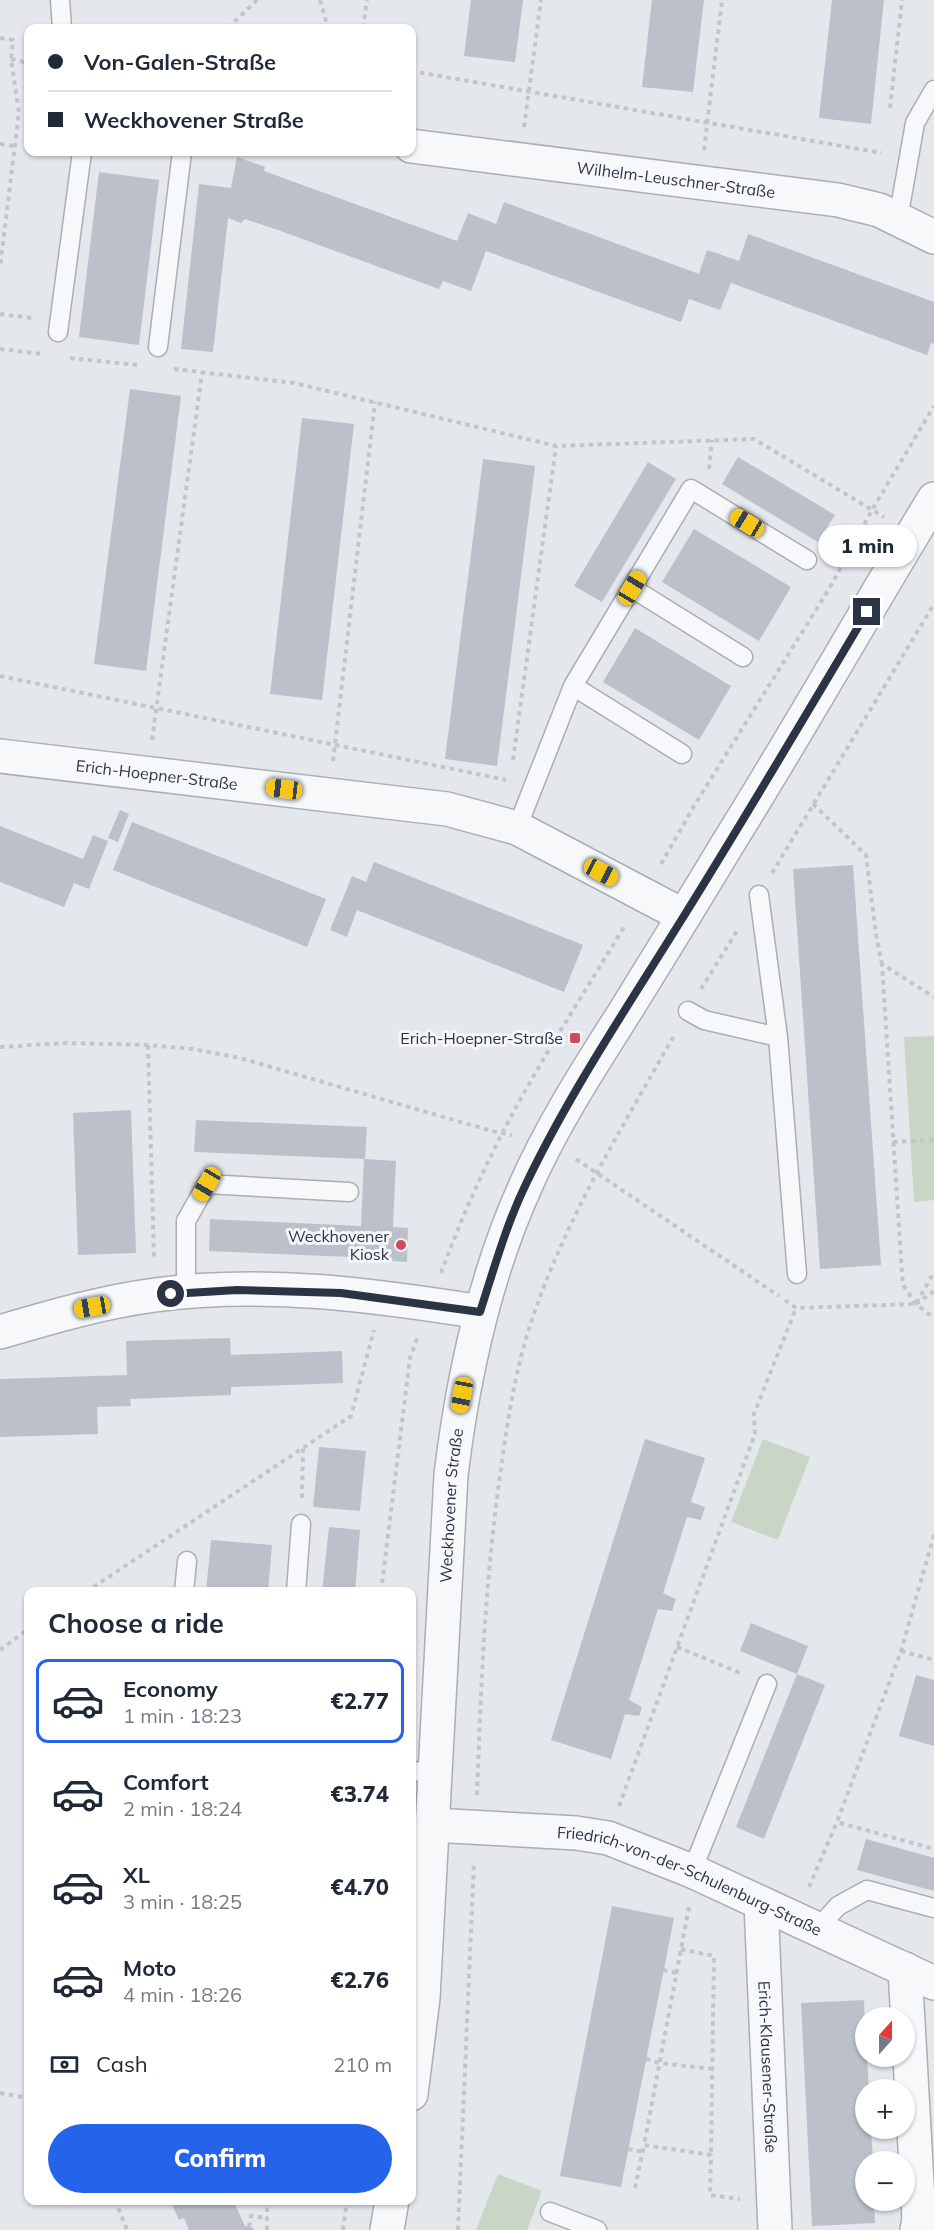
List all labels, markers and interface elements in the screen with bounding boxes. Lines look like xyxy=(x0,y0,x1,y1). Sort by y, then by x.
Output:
text: Von-Galen-Straße xyxy=(84,48,276,76)
text: Weckhovener Straße xyxy=(84,106,304,134)
street label: Wilhelm-Leuschner-Straße xyxy=(575,157,776,202)
car xyxy=(727,506,767,540)
callout: 1 min xyxy=(818,525,916,567)
text: 1 min xyxy=(841,533,894,558)
car xyxy=(615,568,649,608)
route end xyxy=(853,598,880,625)
street label: Erich-Hoepner-Straße xyxy=(75,755,239,794)
car xyxy=(265,778,303,800)
car xyxy=(581,856,621,888)
place label: Erich-Hoepner-Straße xyxy=(400,1028,563,1048)
marker: Erich-Hoepner-Straße xyxy=(568,1031,582,1045)
car xyxy=(190,1164,224,1204)
place label: Weckhovener Kiosk xyxy=(288,1226,390,1264)
marker: Weckhovener Kiosk xyxy=(394,1238,408,1252)
route start xyxy=(157,1280,184,1307)
car xyxy=(73,1295,111,1319)
car xyxy=(450,1376,474,1414)
street label: Weckhovener Straße xyxy=(435,1427,467,1583)
text: Choose a ride xyxy=(48,1606,224,1640)
icon: car xyxy=(51,1674,105,1728)
text: Economy xyxy=(123,1675,218,1703)
text: €2.77 xyxy=(330,1687,389,1715)
text: 1 min · 18:23 xyxy=(123,1703,242,1728)
icon: car xyxy=(51,1767,105,1821)
text: Comfort xyxy=(123,1768,209,1796)
text: €3.74 xyxy=(330,1780,389,1808)
text: 2 min · 18:24 xyxy=(123,1796,242,1821)
street label: Friedrich-von-der-Schulenburg-Straße xyxy=(556,1822,825,1940)
icon: car xyxy=(51,1860,105,1914)
text: XL xyxy=(123,1861,150,1889)
text: €4.70 xyxy=(330,1873,389,1901)
text: 3 min · 18:25 xyxy=(123,1889,242,1914)
icon: car xyxy=(51,1953,105,2007)
text: Moto xyxy=(123,1954,176,1982)
text: €2.76 xyxy=(330,1966,389,1994)
street label: Erich-Klausener-Straße xyxy=(754,1980,782,2153)
text: 4 min · 18:26 xyxy=(123,1982,242,2007)
north arrow xyxy=(855,2007,915,2067)
map controls xyxy=(855,2007,915,2211)
icon: cash xyxy=(48,2048,81,2081)
text: Cash xyxy=(96,2050,148,2078)
text: 210 m xyxy=(333,2052,392,2077)
button: + xyxy=(855,2079,915,2139)
button: Confirm xyxy=(48,2124,392,2193)
button: − xyxy=(855,2151,915,2211)

